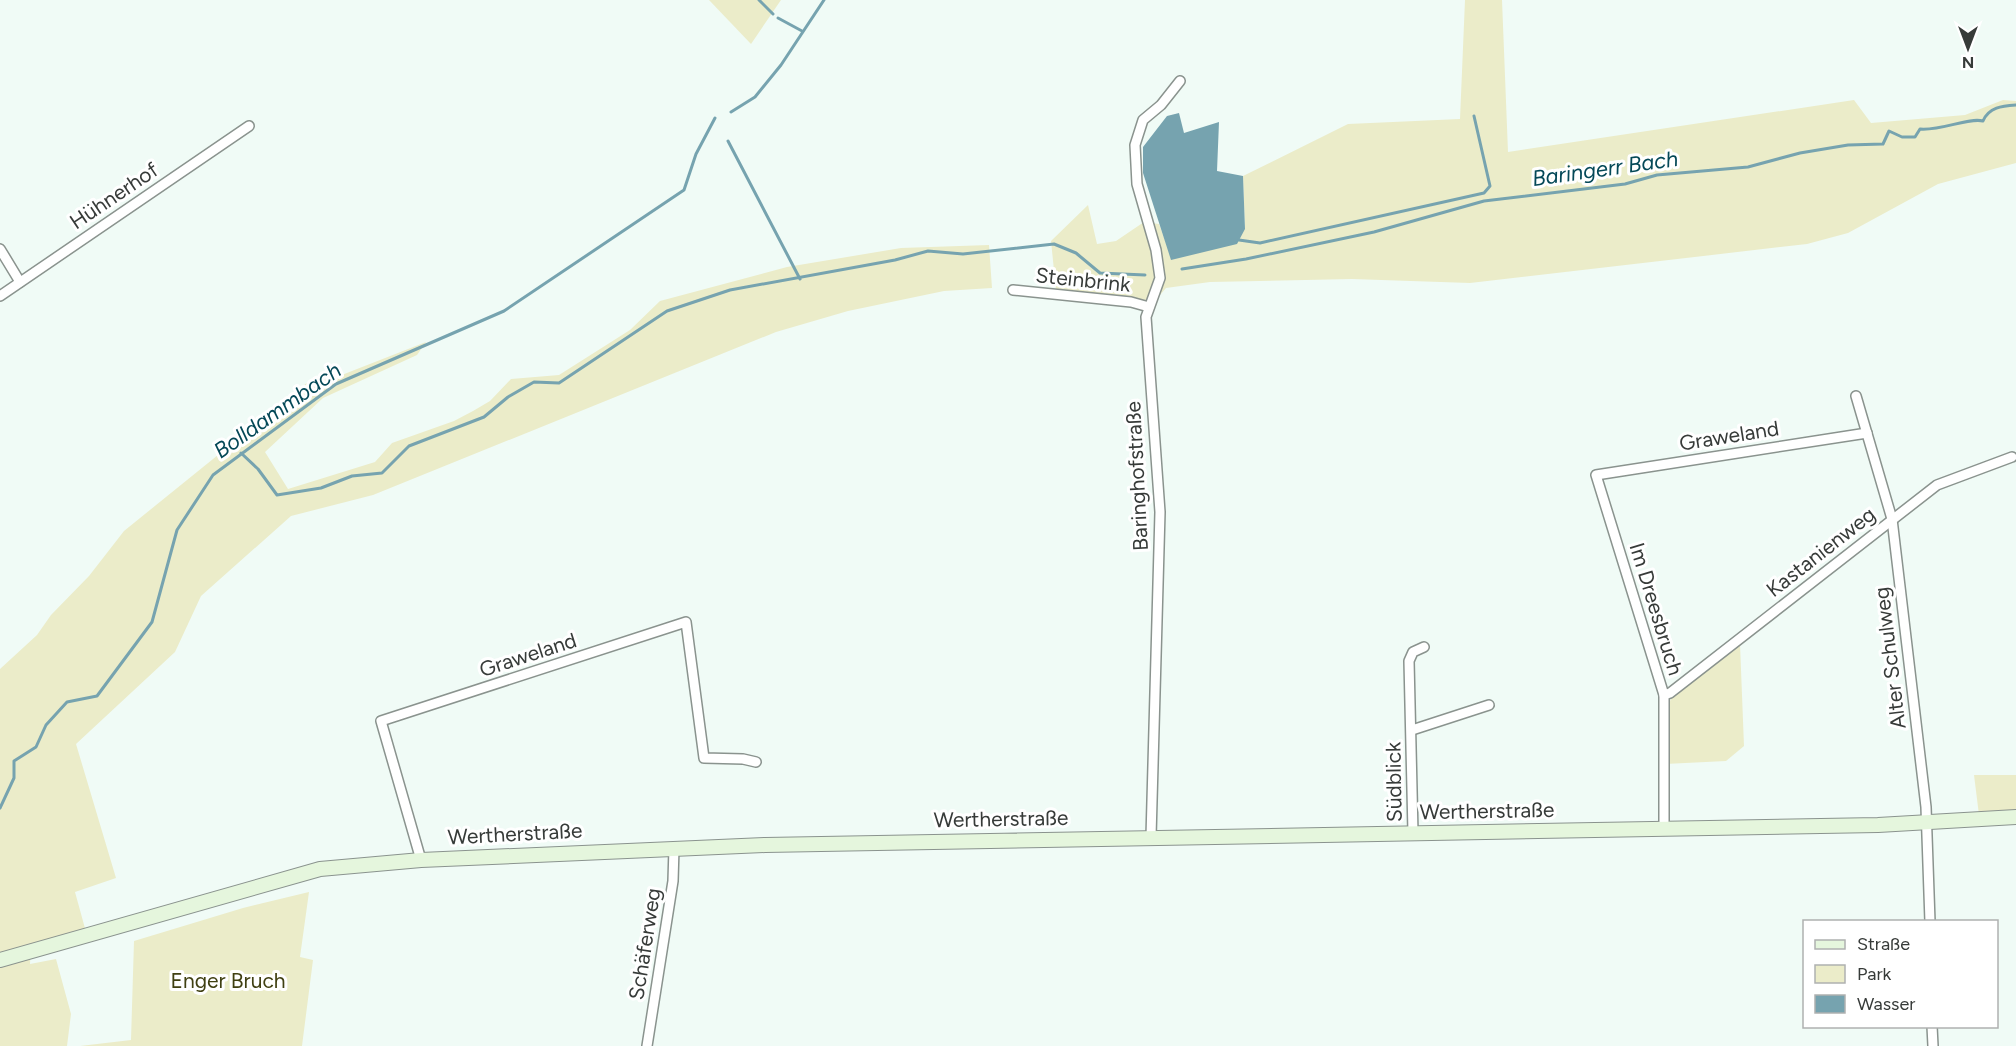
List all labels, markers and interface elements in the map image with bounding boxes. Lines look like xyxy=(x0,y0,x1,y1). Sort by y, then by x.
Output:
north arrow xyxy=(1938,18,1998,78)
text: N xyxy=(1962,53,1974,72)
water label: Baringerr Bach xyxy=(1530,145,1680,192)
street label: Hühnerhof xyxy=(65,157,163,234)
street label: Steinbrink xyxy=(1034,262,1132,297)
water label: Bolldammbach xyxy=(208,357,346,464)
street label: Baringhofstraße xyxy=(1120,400,1153,552)
street label: Graweland xyxy=(1677,415,1781,456)
street label: Kastanienweg xyxy=(1761,501,1880,602)
street label: Im Dreesbruch xyxy=(1624,540,1688,678)
street label: Alter Schulweg xyxy=(1868,586,1911,730)
street label: Graweland xyxy=(476,627,580,682)
street label: Südblick xyxy=(1380,741,1407,822)
street label: Wertherstraße xyxy=(1419,797,1555,824)
street label: Wertherstraße xyxy=(933,805,1069,832)
street label: Wertherstraße xyxy=(447,817,583,850)
street label: Schäferweg xyxy=(623,886,666,1002)
legend xyxy=(1803,920,1998,1028)
text: Straße xyxy=(1857,933,1910,955)
text: Park xyxy=(1857,963,1892,985)
park label: Enger Bruch xyxy=(171,968,285,993)
text: Wasser xyxy=(1857,993,1915,1015)

